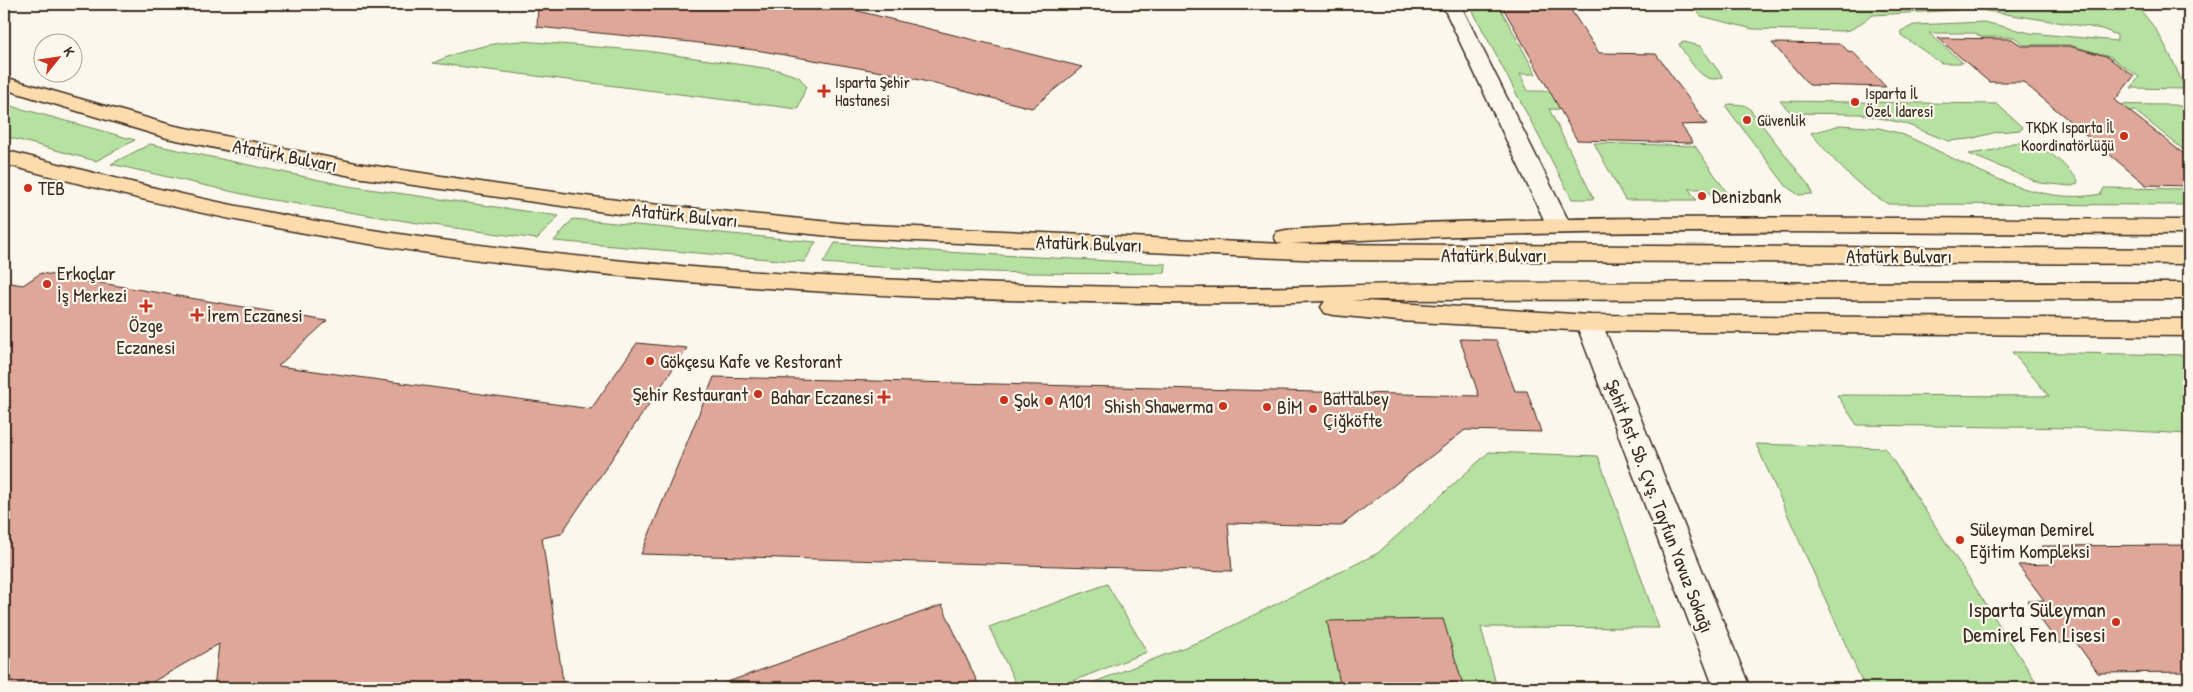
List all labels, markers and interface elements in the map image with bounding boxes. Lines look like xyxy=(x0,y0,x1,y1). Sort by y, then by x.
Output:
north arrow xyxy=(32,32,82,82)
text: K xyxy=(60,43,80,60)
place label: Isparta Şehir Hastanesi xyxy=(835,71,910,111)
place label: Isparta İl Özel İdaresi xyxy=(1865,82,1934,122)
marker: Isparta Şehir Hastanesi xyxy=(817,84,831,98)
marker: Isparta İl Özel İdaresi xyxy=(1849,96,1861,108)
place label: Güvenlik xyxy=(1757,109,1806,131)
marker: Güvenlik xyxy=(1741,114,1753,126)
place label: TKDK Isparta İl Koordinatörlüğü xyxy=(2021,116,2115,156)
marker: TKDK Isparta İl Koordinatörlüğü xyxy=(2118,130,2130,142)
street label: Atatürk Bulvarı xyxy=(231,132,339,178)
place label: TEB xyxy=(38,175,65,201)
marker: TEB xyxy=(22,182,34,194)
place label: Denizbank xyxy=(1712,183,1781,209)
marker: Denizbank xyxy=(1696,190,1708,202)
street label: Atatürk Bulvarı xyxy=(631,197,739,233)
street label: Atatürk Bulvarı xyxy=(1036,228,1142,258)
street label: Atatürk Bulvarı xyxy=(1441,242,1547,268)
street label: Atatürk Bulvarı xyxy=(1846,243,1952,269)
place label: Erkoçlar İş Merkezi xyxy=(57,260,127,308)
marker: Erkoçlar İş Merkezi xyxy=(41,278,53,290)
marker: Özge Eczanesi xyxy=(140,300,152,312)
place label: İrem Eczanesi xyxy=(207,302,303,328)
marker: İrem Eczanesi xyxy=(191,309,203,321)
place label: Özge Eczanesi xyxy=(116,312,176,360)
place label: Gökçesu Kafe ve Restorant xyxy=(660,348,843,374)
marker: Gökçesu Kafe ve Restorant xyxy=(644,355,656,367)
street label: Şehit Ast. Sb. Çvş. Tayfun Yavuz Sokağı xyxy=(1600,376,1720,636)
place label: Şehir Restaurant xyxy=(633,381,748,407)
place label: Bahar Eczanesi xyxy=(771,384,874,410)
place label: Battalbey Çiğköfte xyxy=(1323,385,1389,433)
place label: Şok xyxy=(1014,387,1038,413)
marker: Şehir Restaurant xyxy=(752,388,764,400)
place label: A101 xyxy=(1059,388,1091,414)
marker: Bahar Eczanesi xyxy=(878,391,890,403)
place label: Shish Shawerma xyxy=(1104,393,1214,419)
marker: Şok xyxy=(998,394,1010,406)
place label: BİM xyxy=(1277,394,1302,420)
marker: A101 xyxy=(1043,395,1055,407)
marker: Shish Shawerma xyxy=(1217,400,1229,412)
marker: BİM xyxy=(1261,401,1273,413)
marker: Battalbey Çiğköfte xyxy=(1307,403,1319,415)
place label: Süleyman Demirel Eğitim Kompleksi xyxy=(1970,516,2095,564)
marker: Süleyman Demirel Eğitim Kompleksi xyxy=(1954,534,1966,546)
place label: Isparta Süleyman Demirel Fen Lisesi xyxy=(1963,594,2106,649)
marker: Isparta Süleyman Demirel Fen Lisesi xyxy=(2110,616,2122,628)

